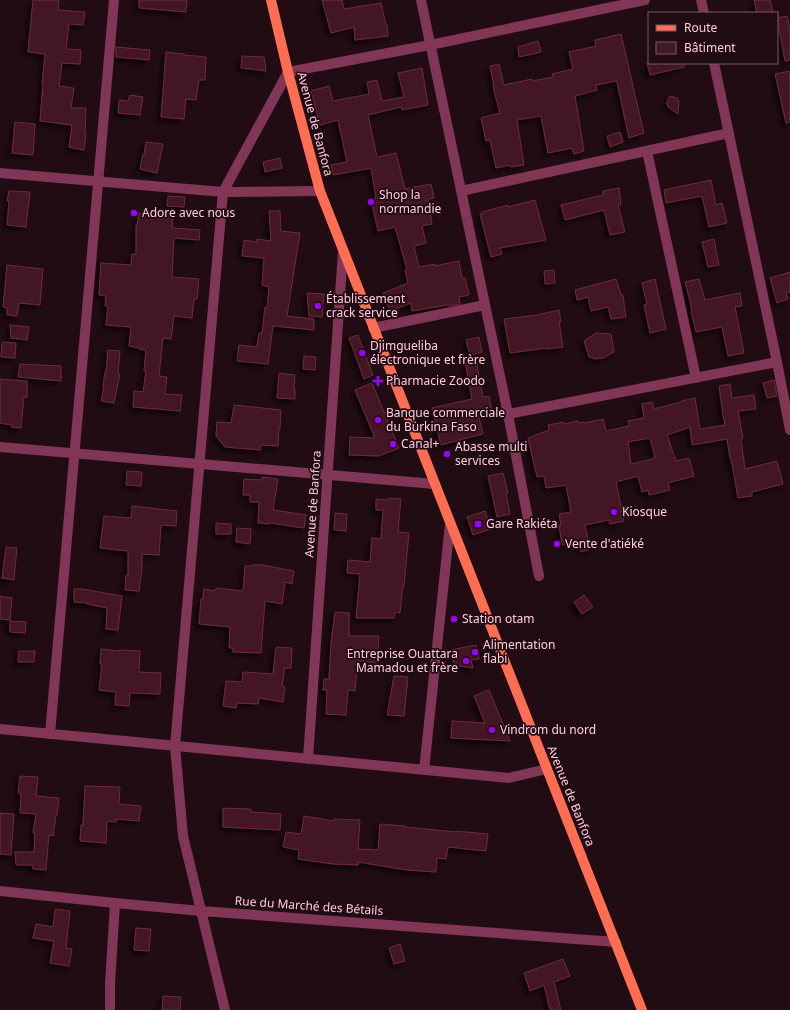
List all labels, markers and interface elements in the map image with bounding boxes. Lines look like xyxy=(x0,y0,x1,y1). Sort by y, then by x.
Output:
legend xyxy=(648,12,778,64)
text: Route xyxy=(684,19,717,36)
text: Bâtiment xyxy=(684,39,736,56)
street label: Avenue de Banfora xyxy=(293,70,338,178)
place label: Shop la normandie xyxy=(379,186,441,217)
marker: Shop la normandie xyxy=(366,197,376,207)
place label: Adore avec nous xyxy=(142,204,235,221)
marker: Adore avec nous xyxy=(129,208,139,218)
place label: Établissement crack service xyxy=(326,290,406,321)
marker: Établissement crack service xyxy=(313,301,323,311)
place label: Djimgueliba électronique et frère xyxy=(370,337,485,368)
marker: Djimgueliba électronique et frère xyxy=(357,348,367,358)
place label: Pharmacie Zoodo xyxy=(386,372,485,389)
marker: Pharmacie Zoodo xyxy=(373,376,383,386)
place label: Banque commerciale du Burkina Faso xyxy=(386,404,505,435)
marker: Banque commerciale du Burkina Faso xyxy=(373,415,383,425)
place label: Canal+ xyxy=(401,435,440,452)
place label: Abasse multi services xyxy=(455,438,527,469)
marker: Canal+ xyxy=(388,439,398,449)
marker: Abasse multi services xyxy=(442,449,452,459)
street label: Avenue de Banfora xyxy=(300,450,325,558)
place label: Kiosque xyxy=(622,503,667,520)
marker: Kiosque xyxy=(609,507,619,517)
place label: Gare Rakiéta xyxy=(486,515,558,532)
marker: Gare Rakiéta xyxy=(473,519,483,529)
place label: Vente d'atiéké xyxy=(565,535,644,552)
marker: Vente d'atiéké xyxy=(552,539,562,549)
place label: Station otam xyxy=(462,610,534,627)
marker: Station otam xyxy=(449,614,459,624)
place label: Alimentation flabi xyxy=(483,636,555,667)
place label: Entreprise Ouattara Mamadou et frère xyxy=(347,645,458,676)
marker: Alimentation flabi xyxy=(470,647,480,657)
marker: Entreprise Ouattara Mamadou et frère xyxy=(461,656,471,666)
place label: Vindrom du nord xyxy=(500,721,596,738)
marker: Vindrom du nord xyxy=(487,725,497,735)
street label: Avenue de Banfora xyxy=(543,743,599,849)
street label: Rue du Marché des Bétails xyxy=(234,892,384,919)

